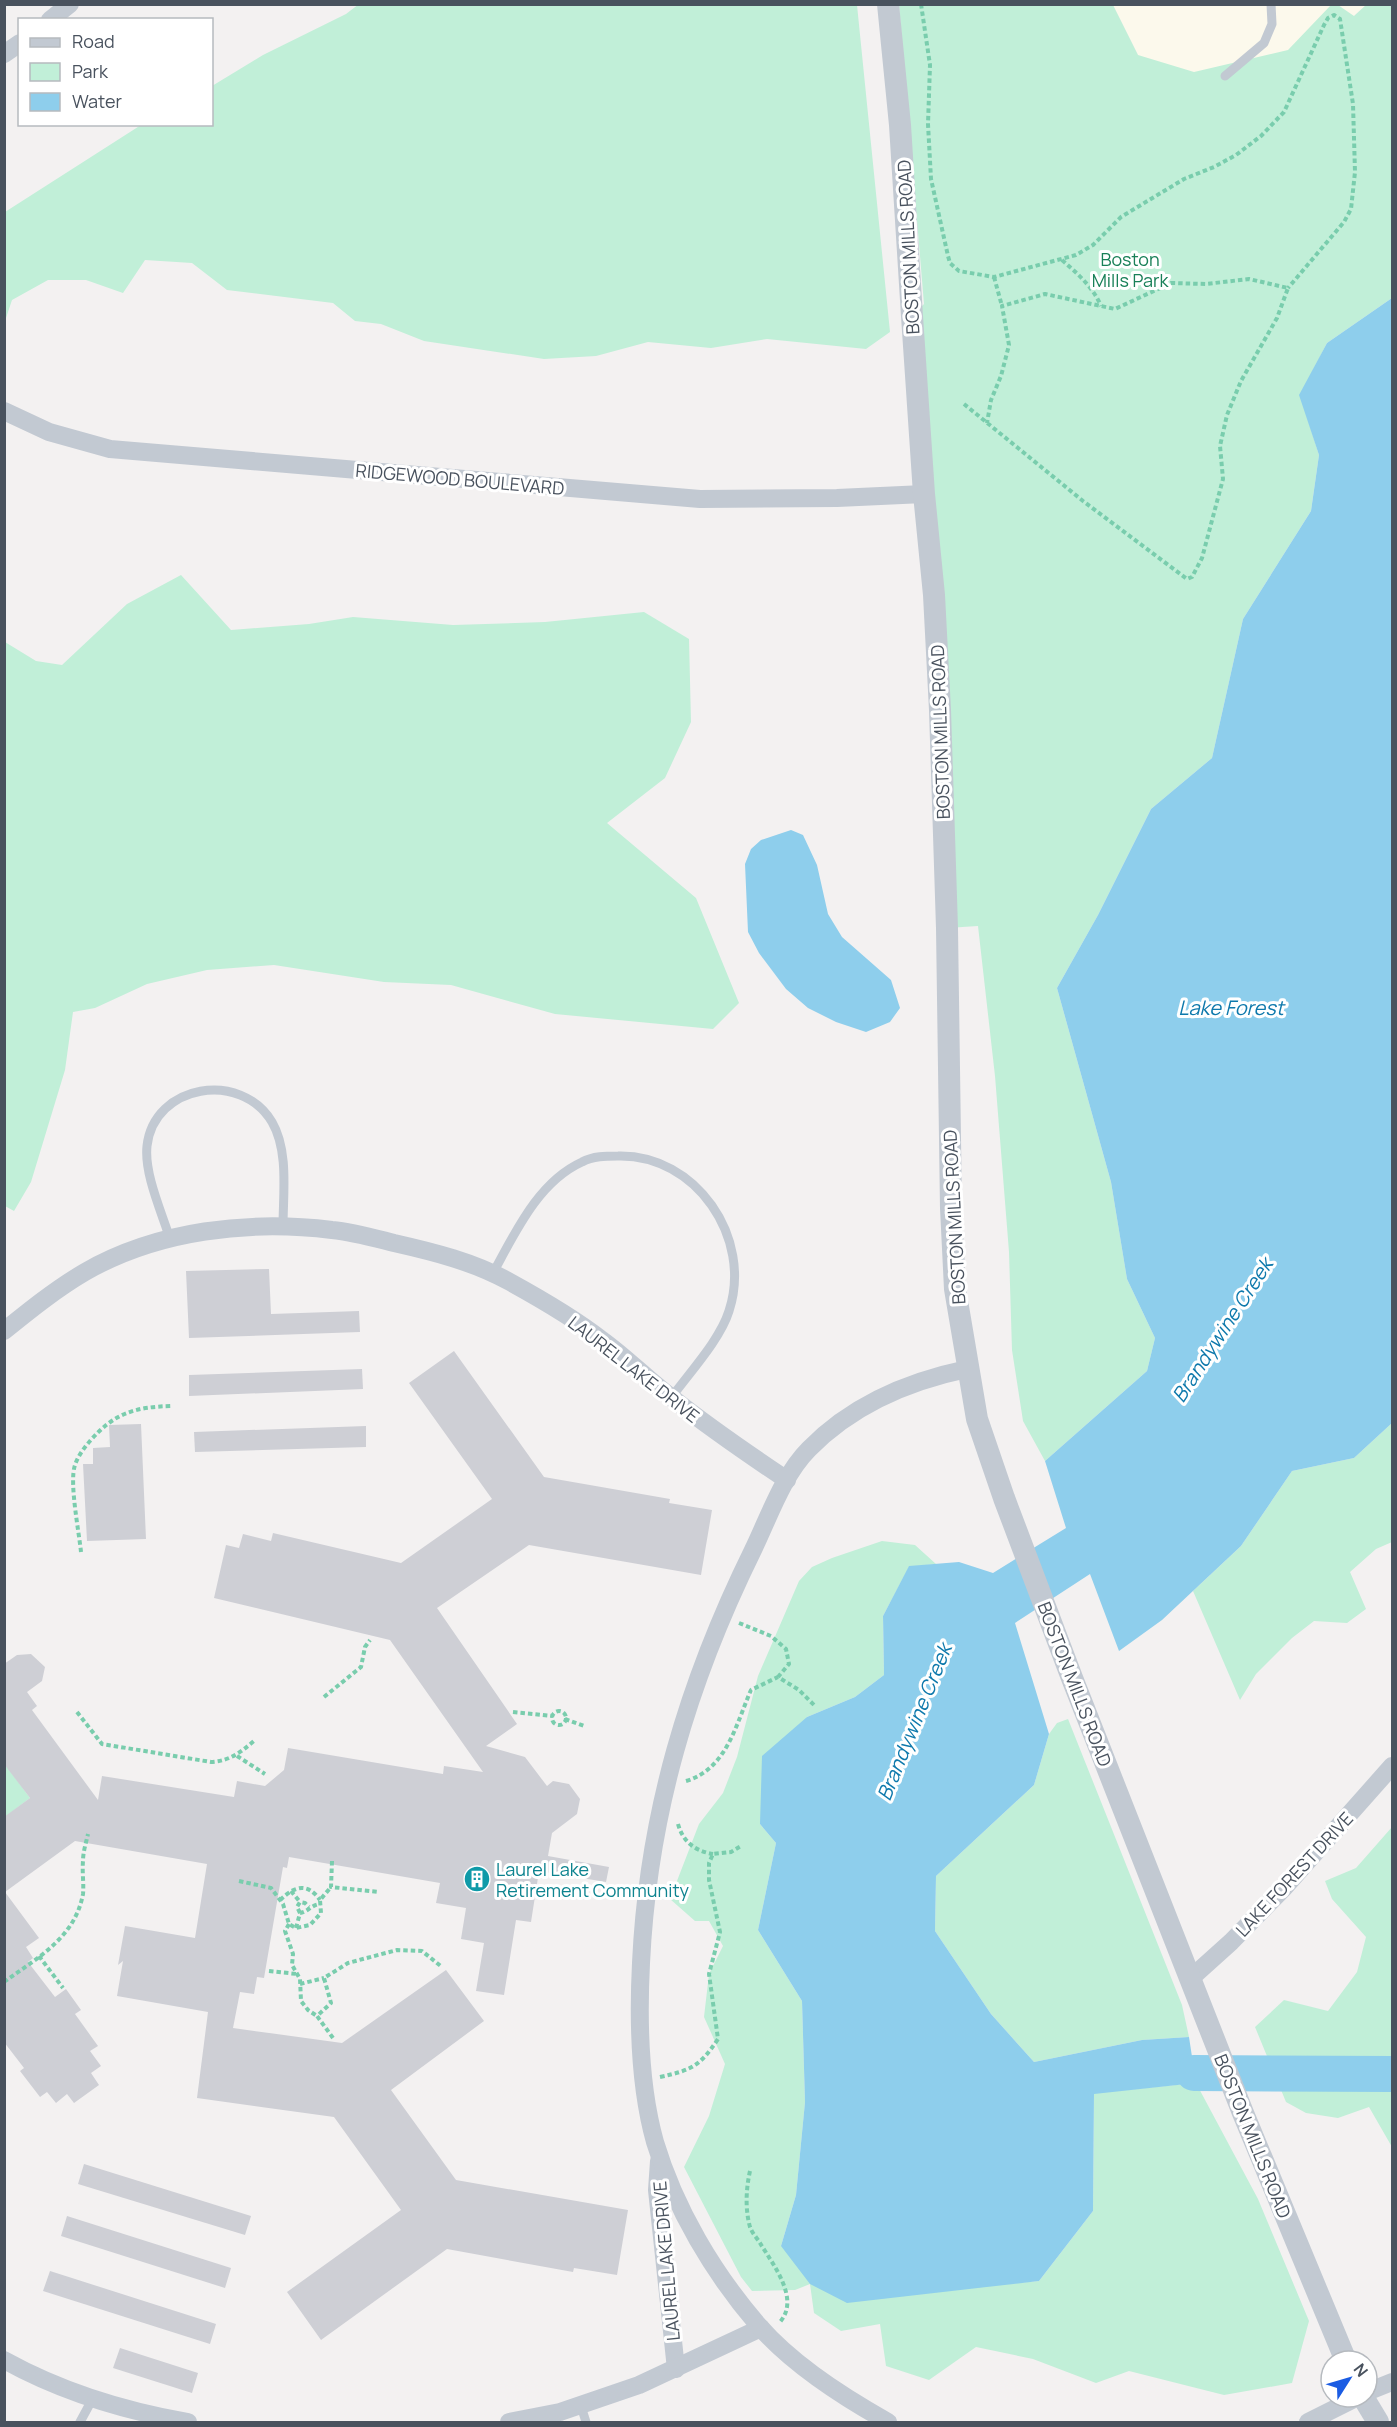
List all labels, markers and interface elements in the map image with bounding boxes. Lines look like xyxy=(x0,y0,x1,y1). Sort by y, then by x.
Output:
legend xyxy=(18,18,213,126)
text: Road xyxy=(72,29,115,53)
text: Park xyxy=(72,59,109,83)
text: Water xyxy=(72,89,122,113)
street label: BOSTON MILLS ROAD xyxy=(891,159,925,335)
park label: Boston Mills Park xyxy=(1092,247,1169,292)
street label: RIDGEWOOD BOULEVARD xyxy=(355,458,565,500)
street label: BOSTON MILLS ROAD xyxy=(925,644,955,820)
water label: Lake Forest xyxy=(1178,994,1286,1021)
street label: BOSTON MILLS ROAD xyxy=(937,1129,971,1305)
water label: Brandywine Creek xyxy=(1165,1250,1280,1407)
street label: LAUREL LAKE DRIVE xyxy=(563,1310,705,1428)
street label: BOSTON MILLS ROAD xyxy=(1032,1598,1118,1770)
water label: Brandywine Creek xyxy=(870,1637,959,1804)
street label: LAKE FOREST DRIVE xyxy=(1230,1807,1358,1941)
place label: Laurel Lake Retirement Community xyxy=(496,1857,689,1902)
building icon: Laurel Lake Retirement Community xyxy=(462,1864,492,1894)
street label: BOSTON MILLS ROAD xyxy=(1209,2050,1297,2222)
street label: LAUREL LAKE DRIVE xyxy=(647,2180,685,2342)
north arrow xyxy=(1319,2349,1379,2409)
text: N xyxy=(1349,2359,1373,2381)

